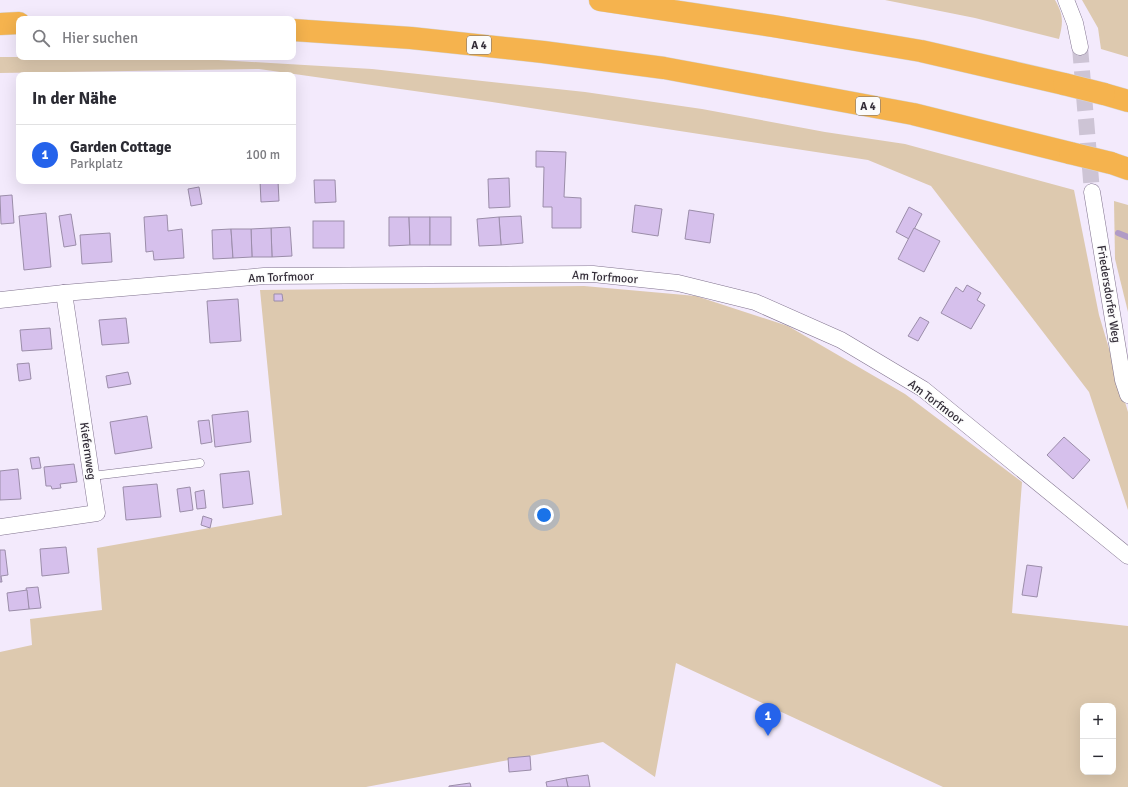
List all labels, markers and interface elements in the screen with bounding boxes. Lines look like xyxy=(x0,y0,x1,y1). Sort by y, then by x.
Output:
search box xyxy=(16,16,296,60)
icon: search xyxy=(30,27,52,49)
text: Hier suchen xyxy=(62,29,138,47)
road number: A 4 xyxy=(467,36,491,54)
text: In der Nähe xyxy=(32,88,117,109)
road number: A 4 xyxy=(856,97,880,115)
text: Garden Cottage xyxy=(70,138,172,156)
text: 1 xyxy=(41,147,49,163)
text: 100 m xyxy=(246,147,280,163)
text: Parkplatz xyxy=(70,156,123,172)
street label: Friedersdorfer Weg xyxy=(1093,244,1124,344)
street label: Am Torfmoor xyxy=(572,268,639,287)
street label: Am Torfmoor xyxy=(248,269,315,286)
street label: Am Torfmoor xyxy=(905,377,967,429)
street label: Kiefernweg xyxy=(76,421,99,481)
your location xyxy=(534,505,554,525)
pin: 1 xyxy=(755,703,781,736)
map controls xyxy=(1080,703,1116,775)
button: + xyxy=(1080,703,1116,739)
button: − xyxy=(1080,739,1116,775)

